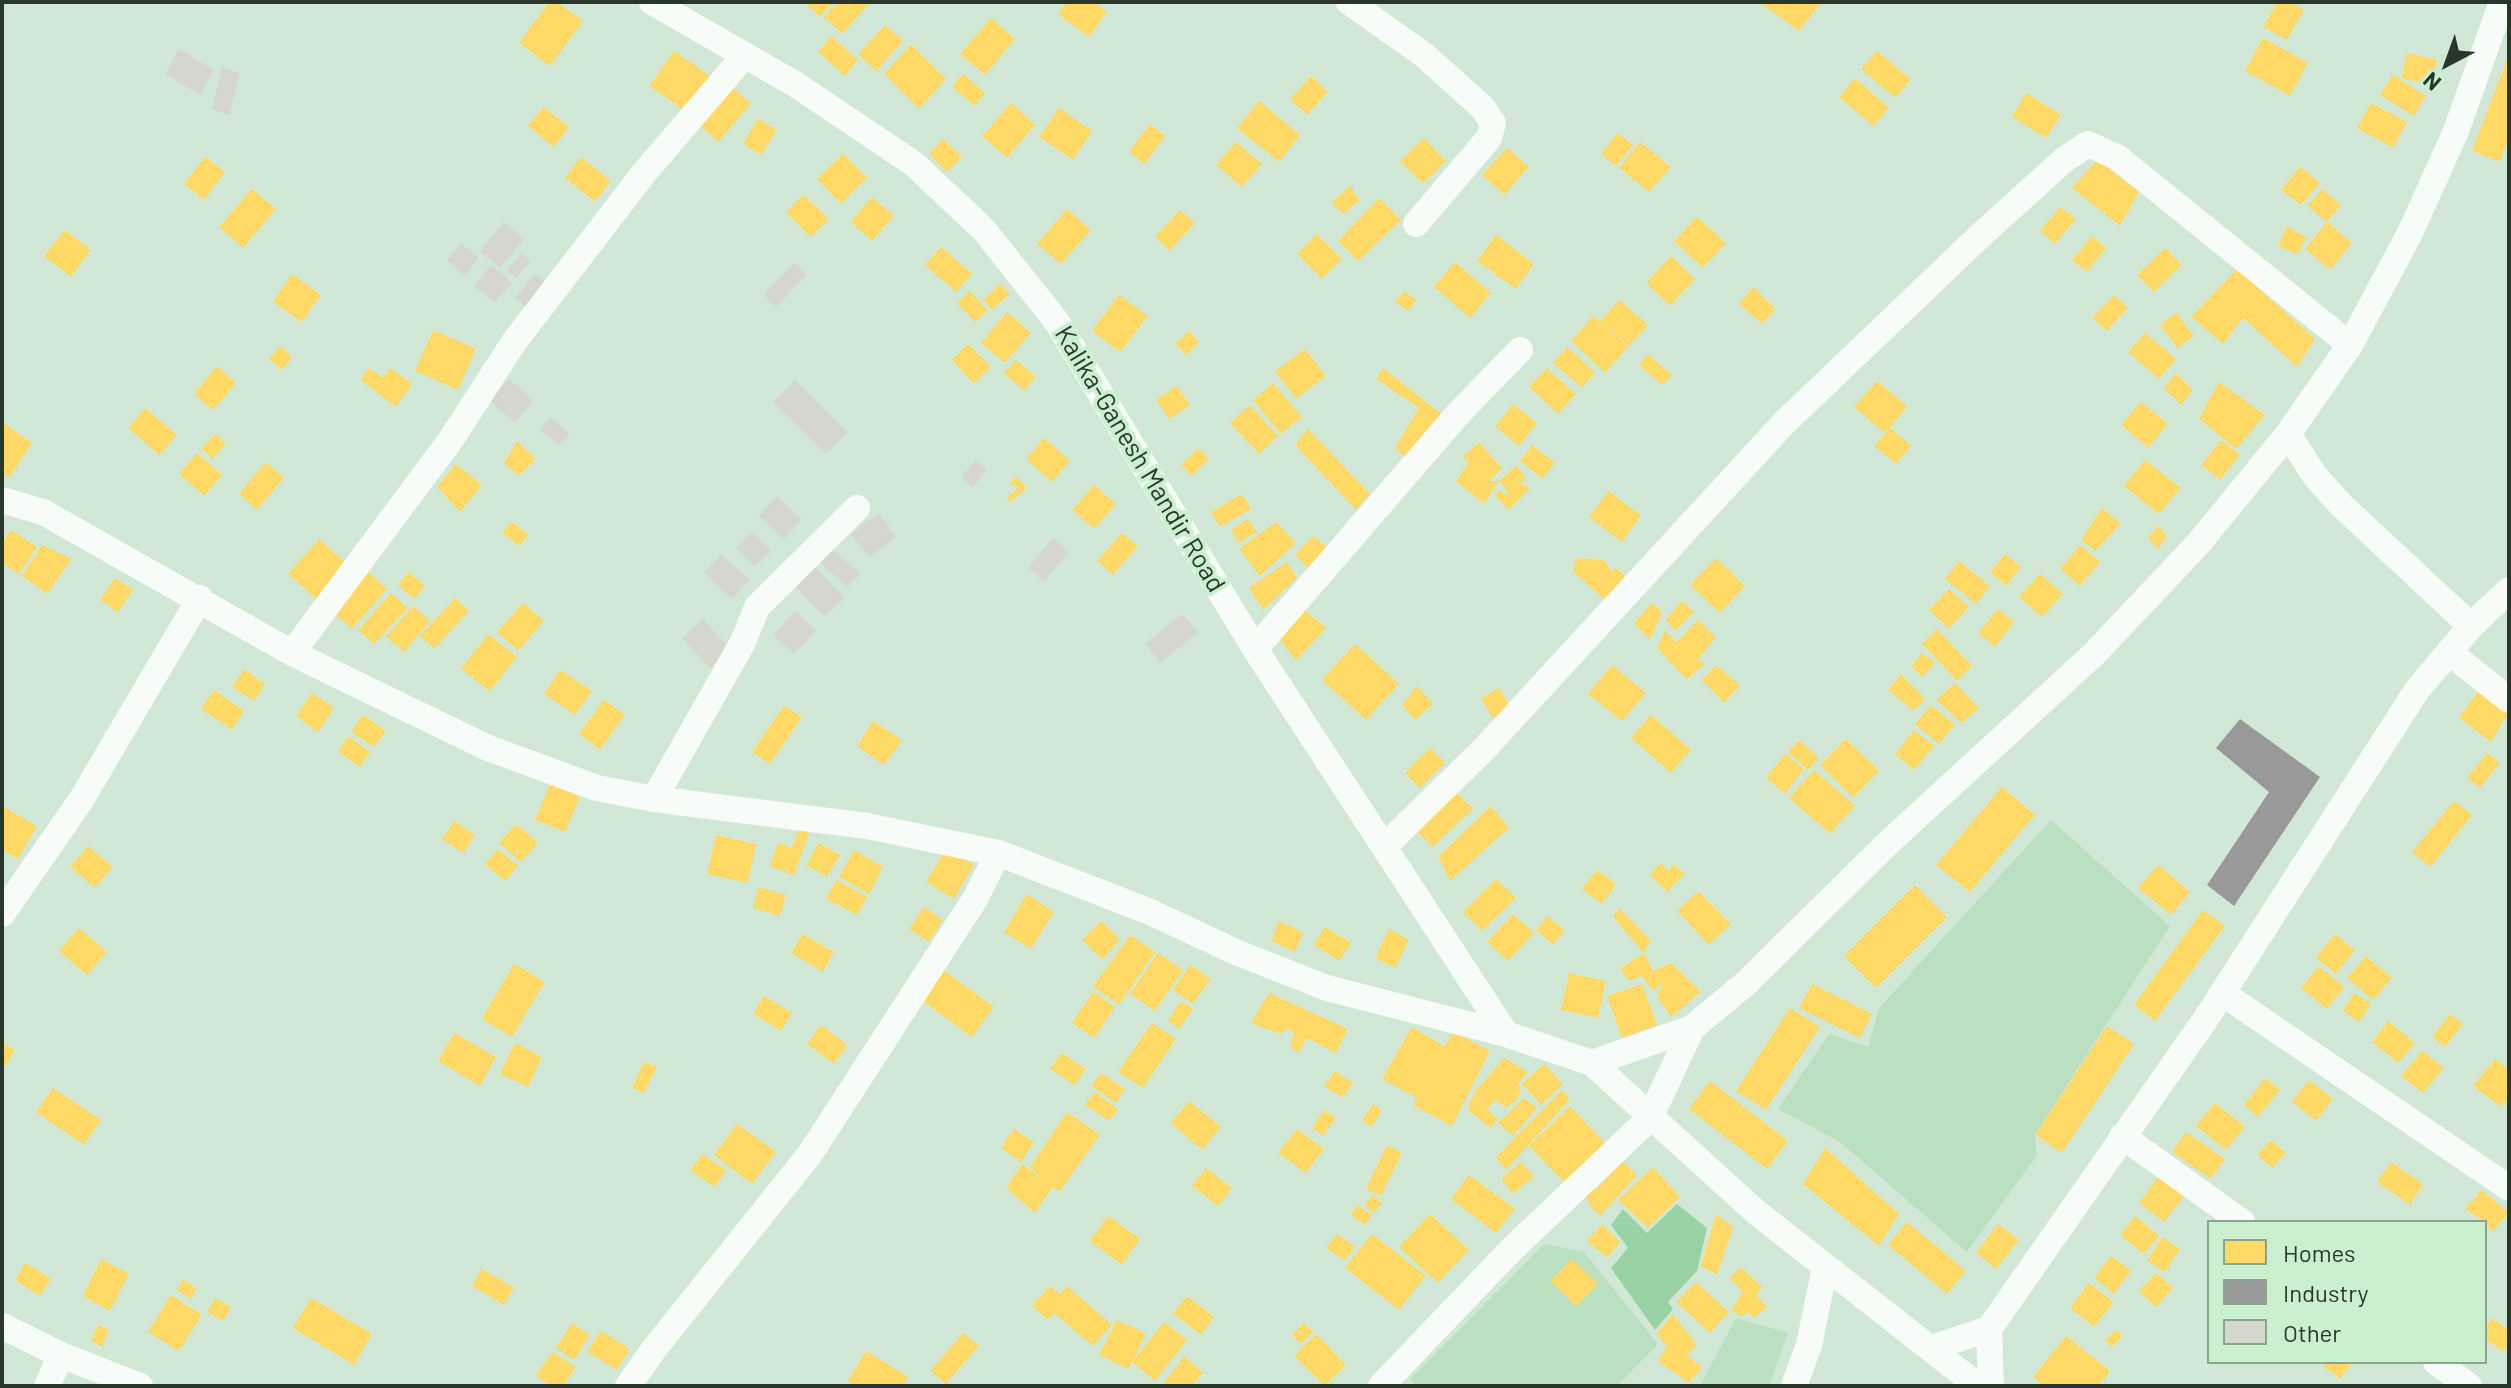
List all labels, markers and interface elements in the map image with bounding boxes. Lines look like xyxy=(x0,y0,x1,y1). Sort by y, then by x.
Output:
north arrow xyxy=(2407,24,2487,104)
text: N xyxy=(2417,68,2445,97)
street label: Kalika-Ganesh Mandir Road xyxy=(1048,320,1232,598)
legend xyxy=(2207,1220,2487,1364)
text: Homes xyxy=(2283,1238,2356,1267)
text: Industry xyxy=(2283,1278,2369,1307)
text: Other xyxy=(2283,1318,2341,1347)

